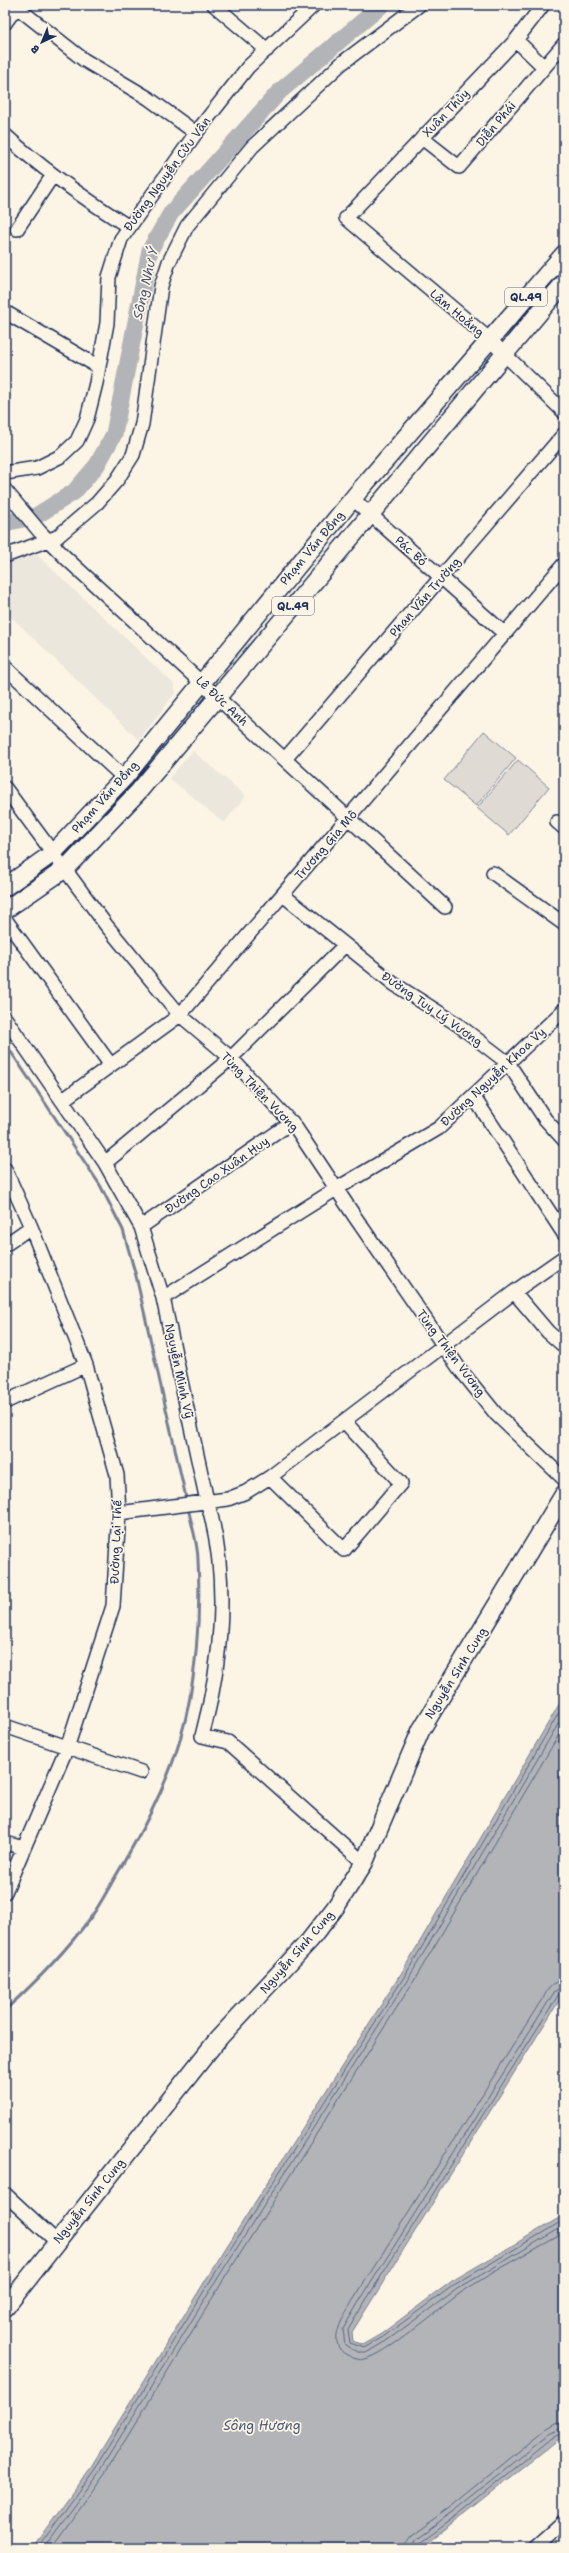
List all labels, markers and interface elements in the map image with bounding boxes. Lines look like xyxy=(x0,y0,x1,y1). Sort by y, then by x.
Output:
north arrow xyxy=(22,22,62,62)
text: B xyxy=(28,41,43,57)
street label: Xuân Thủy xyxy=(419,85,473,141)
street label: Diễn Phái xyxy=(472,98,520,150)
street label: Đường Nguyễn Cửu Vân xyxy=(120,113,214,235)
water label: Sông Như Ý xyxy=(128,244,162,321)
street label: Lâm Hoằng xyxy=(426,286,488,340)
road number: QL.49 xyxy=(505,288,547,306)
street label: Phạm Văn Đồng xyxy=(276,508,348,588)
street label: Pác Bó xyxy=(391,532,431,570)
street label: Phan Văn Trường xyxy=(386,554,464,640)
road number: QL.49 xyxy=(272,597,314,615)
street label: Lê Đức Anh xyxy=(192,673,252,729)
street label: Phạm Văn Đồng xyxy=(68,757,142,837)
street label: Trương Gia Mô xyxy=(291,807,361,883)
street label: Đường Tuy Lý Vương xyxy=(378,968,486,1050)
street label: Đường Nguyễn Khoa Vy xyxy=(437,1024,549,1130)
street label: Tùng Thiện Vương xyxy=(218,1049,302,1135)
street label: Đường Cao Xuân Huy xyxy=(162,1133,272,1217)
street label: Tùng Thiện Vương xyxy=(413,1306,489,1400)
street label: Nguyễn Minh Vỹ xyxy=(161,1322,197,1420)
street label: Đường Lại Thế xyxy=(107,1499,125,1584)
street label: Nguyễn Sinh Cung xyxy=(421,1624,491,1722)
street label: Nguyễn Sinh Cung xyxy=(256,1907,338,1997)
street label: Nguyễn Sinh Cung xyxy=(50,2155,128,2247)
water label: Sông Hương xyxy=(223,2417,301,2434)

